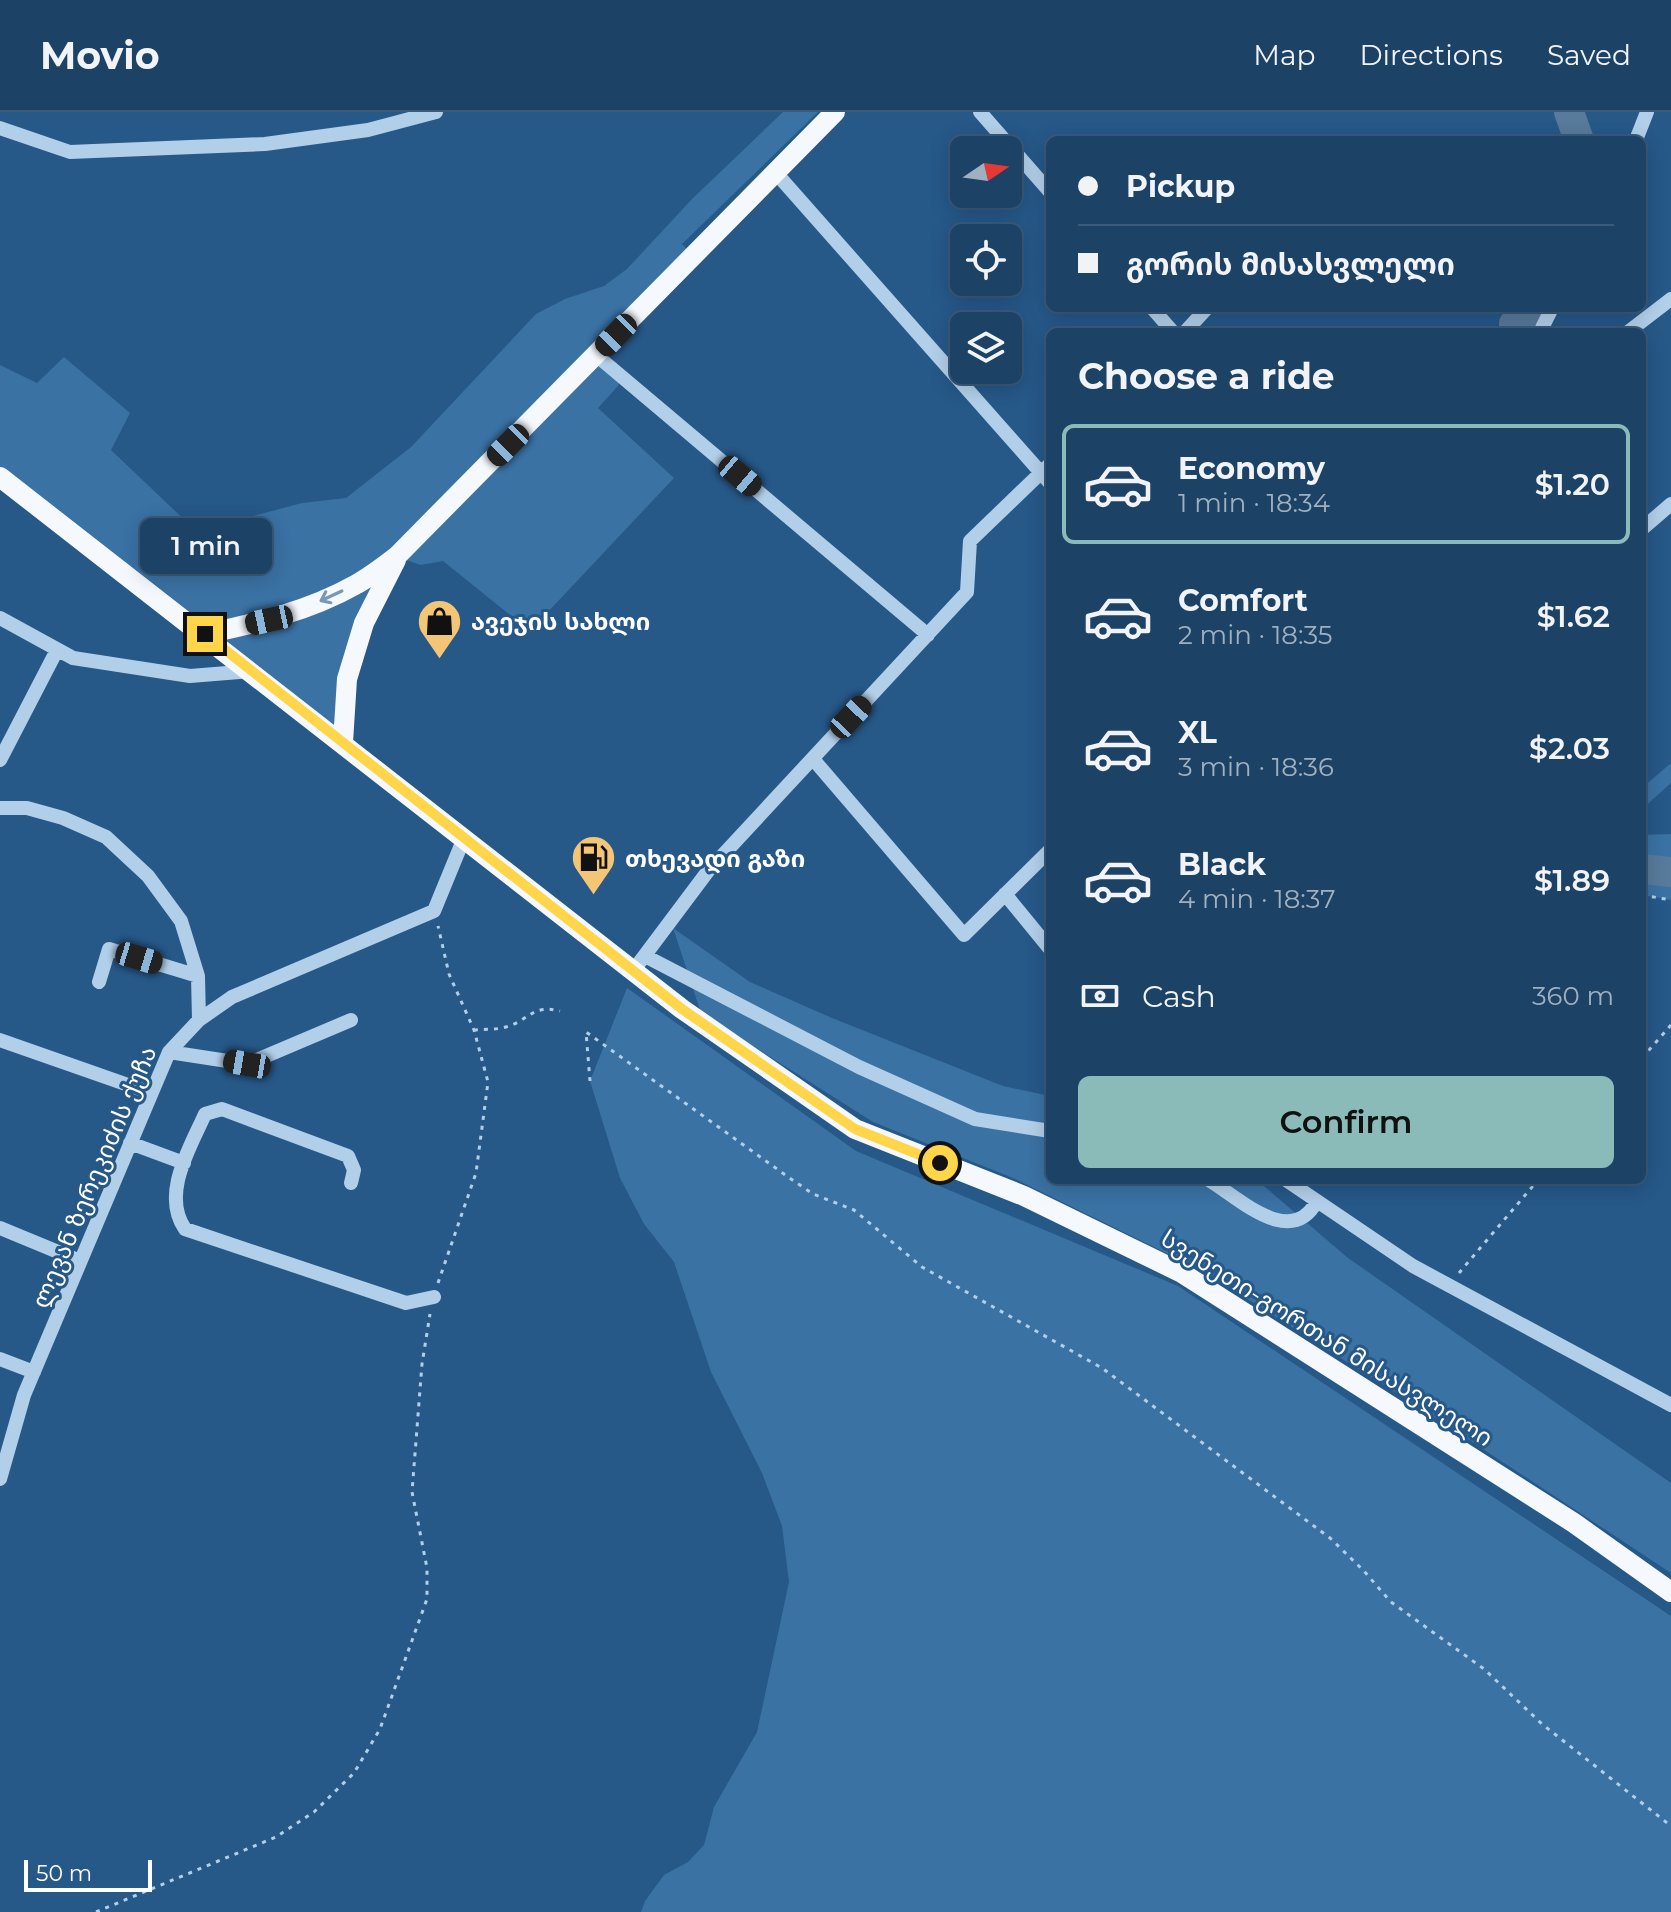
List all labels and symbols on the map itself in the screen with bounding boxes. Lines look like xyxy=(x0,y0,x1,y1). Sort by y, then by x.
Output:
north arrow xyxy=(950,136,1022,208)
car xyxy=(591,309,641,361)
car xyxy=(483,420,533,470)
car xyxy=(714,451,766,501)
callout: 1 min xyxy=(139,518,271,574)
one-way arrow xyxy=(319,589,343,604)
shop icon: ავეჯის სახლი xyxy=(416,597,464,660)
car xyxy=(243,603,295,637)
place label: ავეჯის სახლი xyxy=(471,607,650,636)
route end xyxy=(187,616,223,652)
car xyxy=(826,691,876,743)
fuel station icon: თხევადი გაზი xyxy=(570,834,618,897)
place label: თხევადი გაზი xyxy=(625,844,805,874)
car xyxy=(113,940,165,976)
street label: ლევან ზერეკიძის ქუჩა xyxy=(26,1042,162,1312)
car xyxy=(221,1048,273,1080)
route start xyxy=(922,1145,958,1181)
street label: სვენეთი-გორთან მისასვლელი xyxy=(1156,1224,1498,1452)
scale bar xyxy=(24,1856,152,1892)

